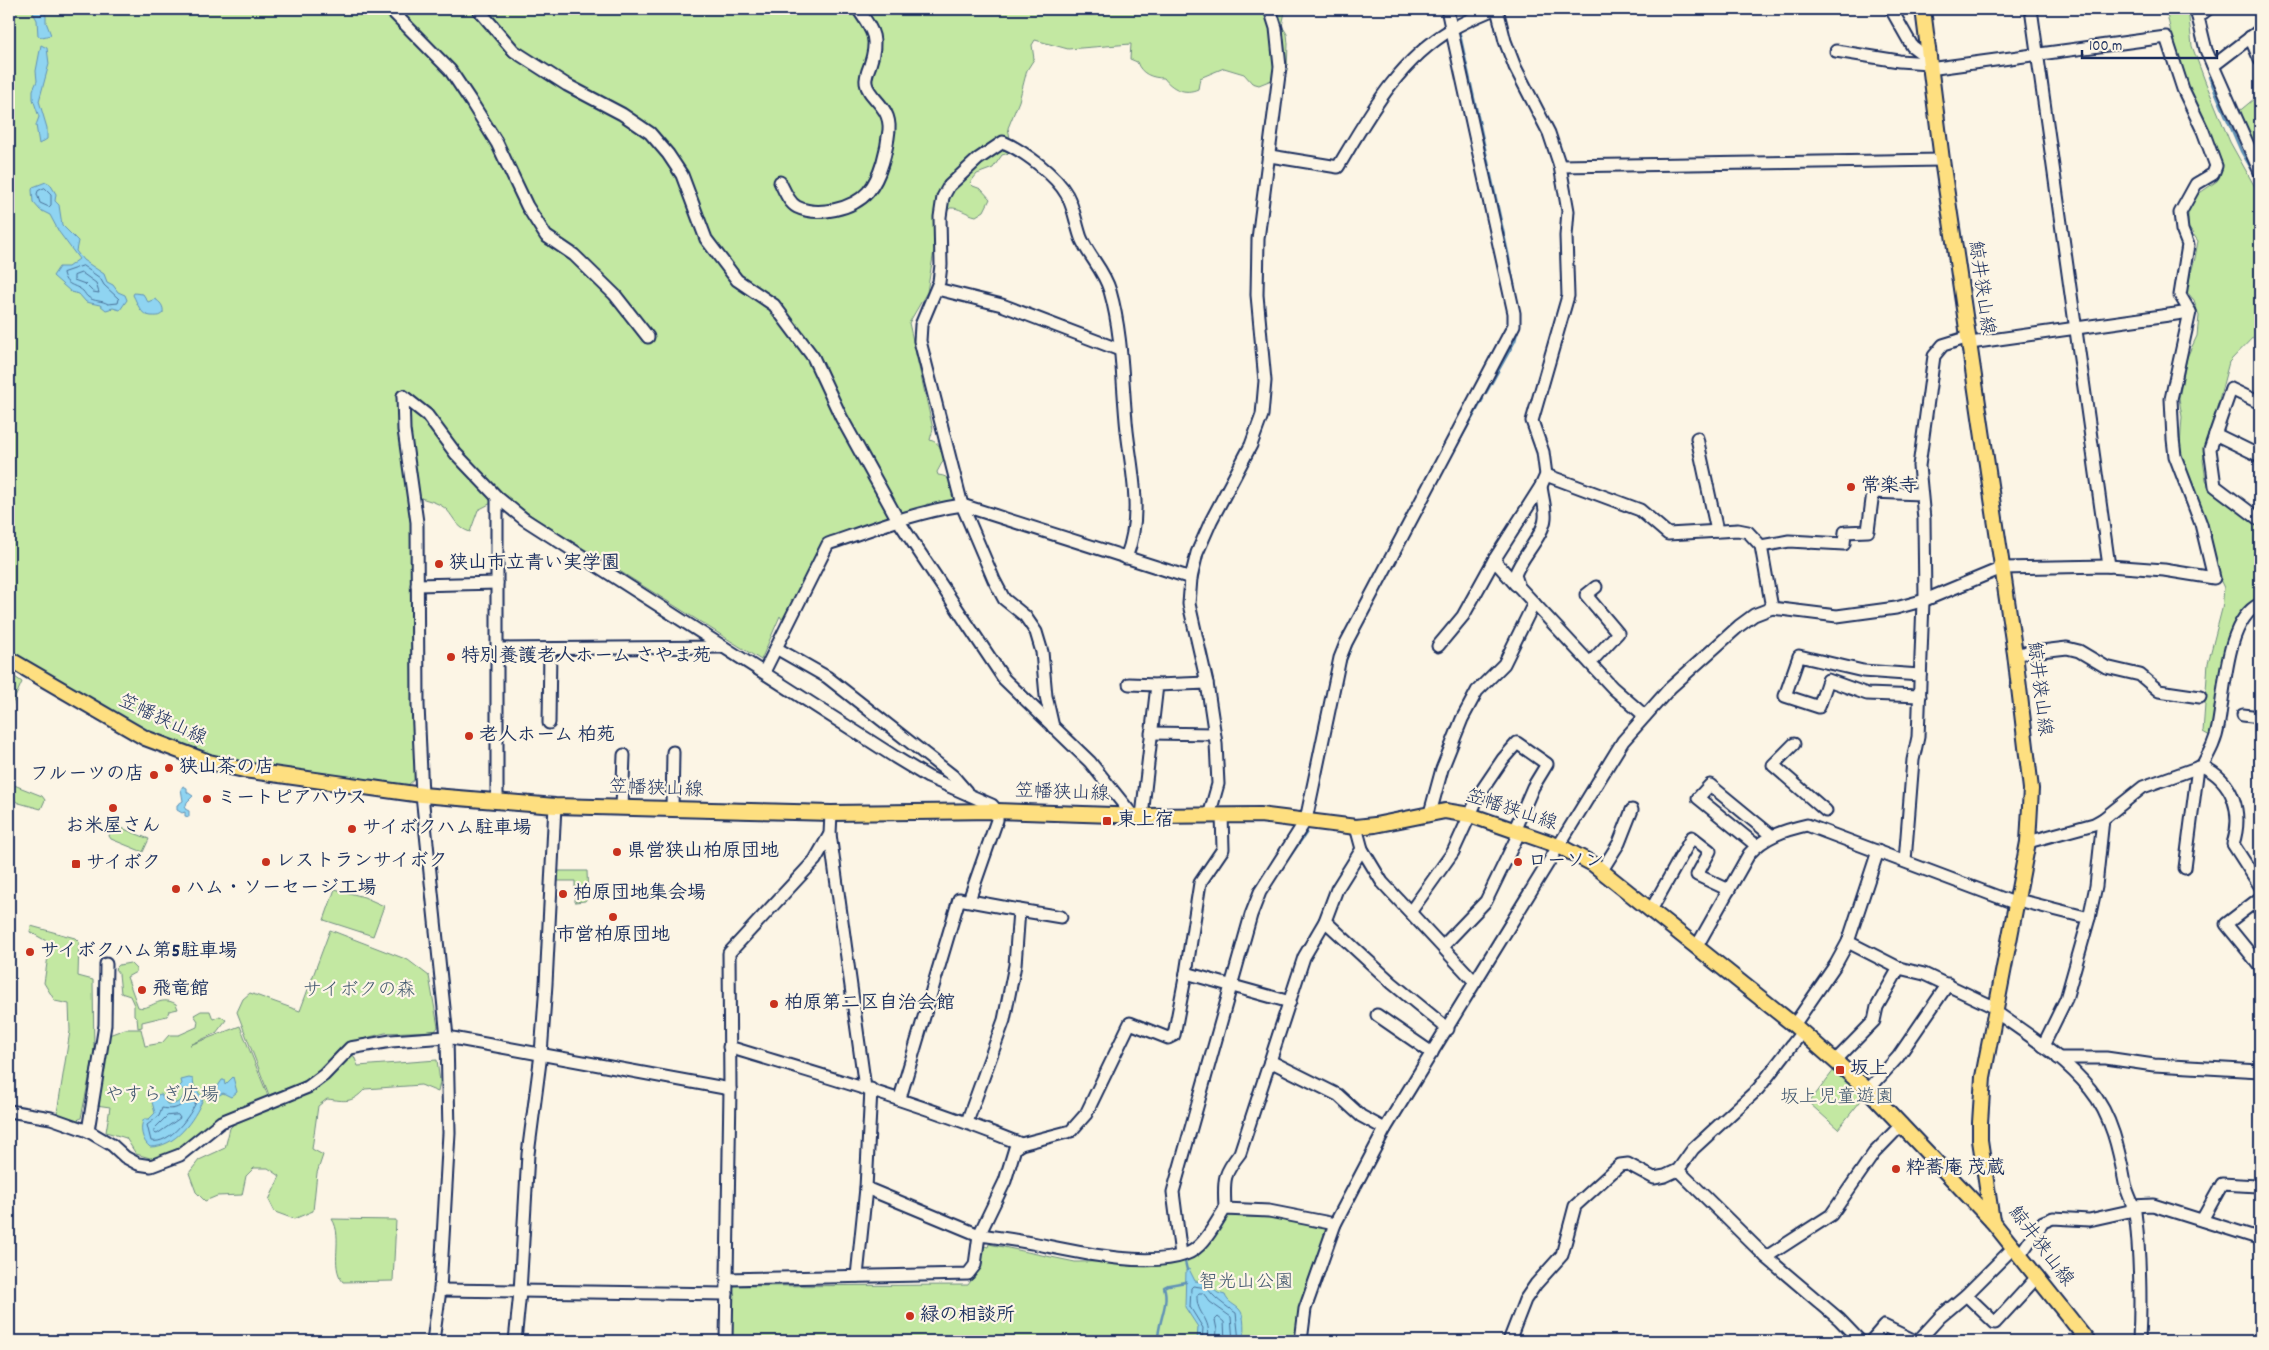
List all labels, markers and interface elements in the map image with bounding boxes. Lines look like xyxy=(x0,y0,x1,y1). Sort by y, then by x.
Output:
scale bar xyxy=(2082,28,2216,60)
text: 100 m xyxy=(2089,36,2122,58)
street label: 鯨井狭山線 xyxy=(1960,239,2000,337)
place label: 常楽寺 xyxy=(1861,474,1918,501)
marker: 常楽寺 xyxy=(1845,481,1857,493)
place label: 狭山市立青い実学園 xyxy=(449,551,620,578)
marker: 狭山市立青い実学園 xyxy=(433,558,445,570)
street label: 鯨井狭山線 xyxy=(2019,640,2057,738)
place label: 特別養護老人ホーム さやま苑 xyxy=(461,644,712,671)
marker: 特別養護老人ホーム さやま苑 xyxy=(445,651,457,663)
street label: 笠幡狭山線 xyxy=(113,689,211,753)
place label: 老人ホーム 柏苑 xyxy=(479,723,616,750)
marker: 老人ホーム 柏苑 xyxy=(463,730,475,742)
place label: 狭山茶の店 xyxy=(179,755,274,782)
place label: フルーツの店 xyxy=(30,762,144,789)
marker: 狭山茶の店 xyxy=(163,762,175,774)
marker: フルーツの店 xyxy=(148,769,160,781)
street label: 笠幡狭山線 xyxy=(608,775,704,805)
street label: 笠幡狭山線 xyxy=(1014,779,1110,809)
street label: 笠幡狭山線 xyxy=(1462,783,1560,839)
place label: ミートピアハウス xyxy=(217,786,367,813)
marker: ミートピアハウス xyxy=(201,793,213,805)
marker: お米屋さん xyxy=(107,802,119,814)
place label: 東上宿 xyxy=(1117,808,1174,835)
place label: お米屋さん xyxy=(65,814,161,841)
marker: 東上宿 xyxy=(1101,815,1113,827)
place label: サイボクハム駐車場 xyxy=(362,816,531,843)
marker: サイボクハム駐車場 xyxy=(346,823,358,835)
place label: 県営狭山柏原団地 xyxy=(627,839,779,866)
marker: 県営狭山柏原団地 xyxy=(611,846,623,858)
place label: レストランサイボク xyxy=(276,849,447,876)
place label: ローソン xyxy=(1528,849,1604,876)
place label: サイボク xyxy=(86,851,161,878)
marker: レストランサイボク xyxy=(260,856,272,868)
marker: ローソン xyxy=(1512,856,1524,868)
marker: サイボク xyxy=(70,858,82,870)
place label: ハム・ソーセージ工場 xyxy=(186,876,376,903)
place label: 柏原団地集会場 xyxy=(573,881,706,908)
marker: ハム・ソーセージ工場 xyxy=(170,883,182,895)
marker: 柏原団地集会場 xyxy=(557,888,569,900)
marker: 市営柏原団地 xyxy=(607,911,619,923)
place label: 市営柏原団地 xyxy=(556,923,670,950)
place label: サイボクハム第5駐車場 xyxy=(40,939,237,966)
marker: サイボクハム第5駐車場 xyxy=(24,946,36,958)
place label: 飛竜館 xyxy=(152,977,209,1004)
park label: サイボクの森 xyxy=(303,978,415,1005)
marker: 飛竜館 xyxy=(136,984,148,996)
place label: 柏原第二区自治会館 xyxy=(784,991,955,1018)
marker: 柏原第二区自治会館 xyxy=(768,998,780,1010)
place label: 坂上 xyxy=(1850,1057,1888,1084)
marker: 坂上 xyxy=(1834,1064,1846,1076)
park label: やすらぎ広場 xyxy=(105,1083,219,1110)
park label: 坂上児童遊園 xyxy=(1780,1085,1894,1112)
place label: 粋蕎庵 茂蔵 xyxy=(1906,1156,2005,1183)
marker: 粋蕎庵 茂蔵 xyxy=(1890,1163,1902,1175)
street label: 鯨井狭山線 xyxy=(2001,1201,2079,1293)
park label: 智光山公園 xyxy=(1198,1270,1294,1297)
place label: 緑の相談所 xyxy=(920,1303,1015,1330)
marker: 緑の相談所 xyxy=(904,1310,916,1322)

